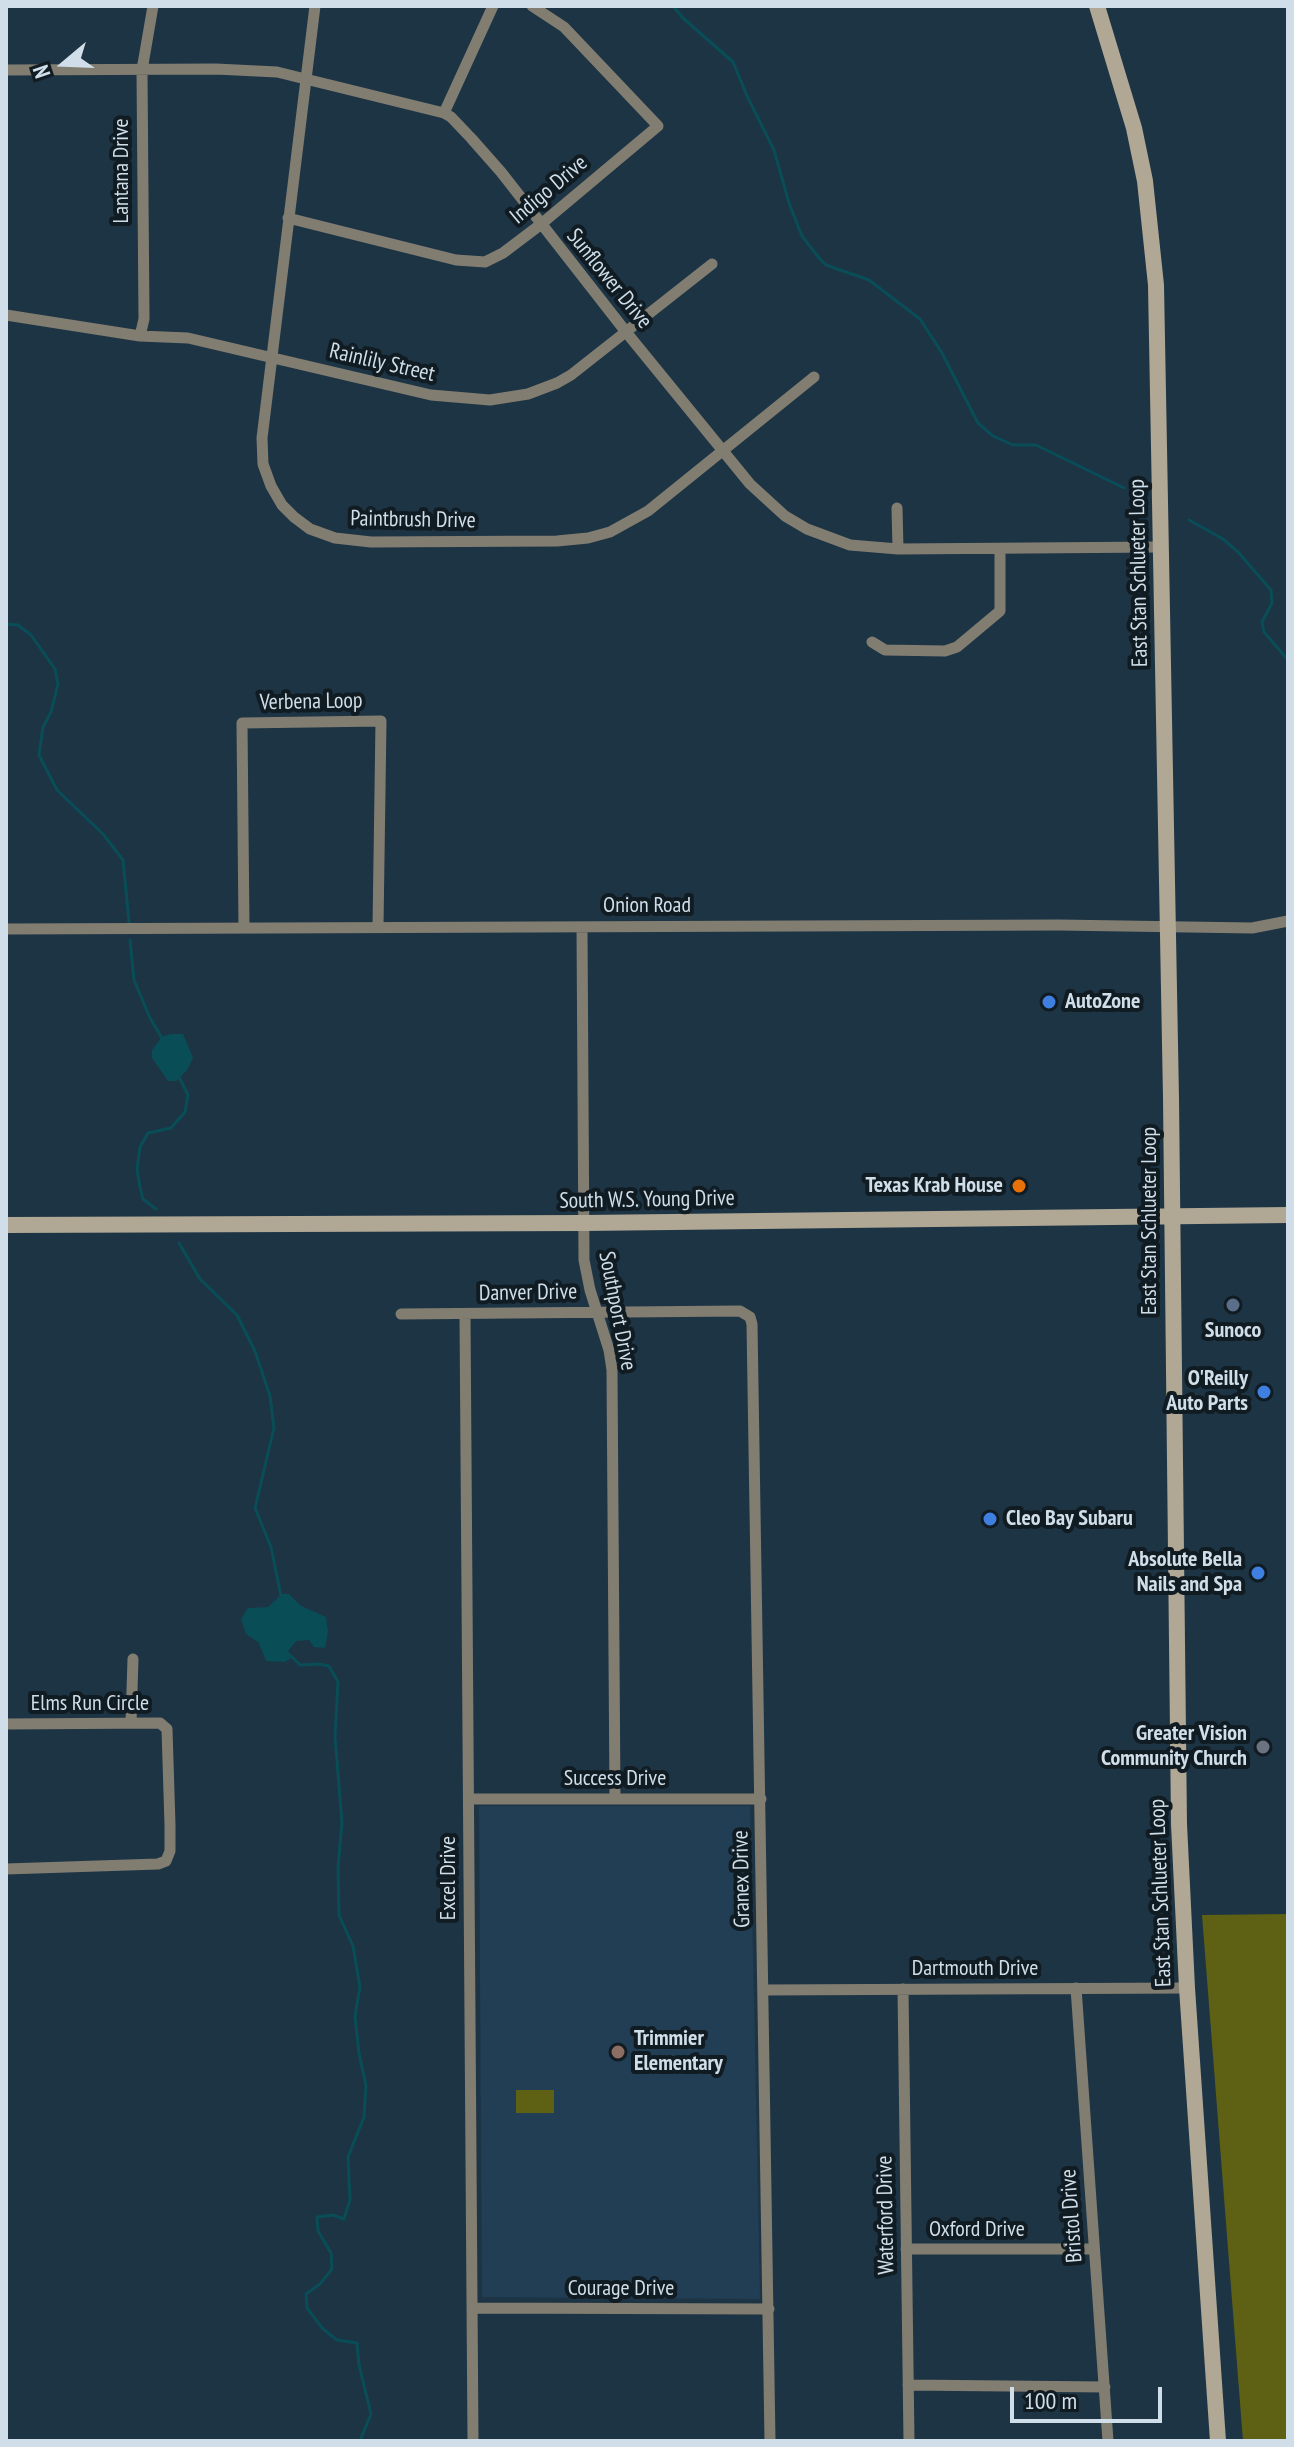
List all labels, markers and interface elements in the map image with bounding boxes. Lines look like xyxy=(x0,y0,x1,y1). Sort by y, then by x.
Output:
north arrow xyxy=(24,24,104,104)
text: N xyxy=(26,62,56,82)
street label: Lantana Drive xyxy=(109,118,135,224)
street label: Indigo Drive xyxy=(505,150,593,230)
street label: Sunflower Drive xyxy=(561,224,657,334)
street label: Rainlily Street xyxy=(327,338,437,388)
street label: East Stan Schlueter Loop xyxy=(1124,479,1154,667)
street label: Paintbrush Drive xyxy=(350,506,476,534)
street label: Verbena Loop xyxy=(259,688,363,716)
street label: Onion Road xyxy=(603,893,691,919)
place label: AutoZone xyxy=(1065,989,1140,1015)
marker: AutoZone xyxy=(1040,993,1058,1011)
street label: East Stan Schlueter Loop xyxy=(1137,1127,1163,1315)
place label: Texas Krab House xyxy=(866,1173,1003,1199)
marker: Texas Krab House xyxy=(1010,1177,1028,1195)
street label: South W.S. Young Drive xyxy=(559,1185,735,1215)
street label: Southport Drive xyxy=(593,1249,641,1373)
street label: Danver Drive xyxy=(479,1279,577,1307)
marker: Sunoco xyxy=(1224,1296,1242,1314)
place label: Sunoco xyxy=(1205,1318,1261,1344)
place label: O'Reilly Auto Parts xyxy=(1166,1366,1248,1418)
marker: O'Reilly Auto Parts xyxy=(1255,1383,1273,1401)
place label: Cleo Bay Subaru xyxy=(1006,1506,1133,1532)
marker: Cleo Bay Subaru xyxy=(981,1510,999,1528)
place label: Absolute Bella Nails and Spa xyxy=(1128,1547,1242,1598)
marker: Absolute Bella Nails and Spa xyxy=(1249,1564,1267,1582)
street label: Elms Run Circle xyxy=(31,1691,149,1717)
place label: Greater Vision Community Church xyxy=(1101,1721,1247,1772)
marker: Greater Vision Community Church xyxy=(1254,1738,1272,1756)
street label: Success Drive xyxy=(564,1766,666,1792)
street label: East Stan Schlueter Loop xyxy=(1145,1799,1177,1987)
street label: Granex Drive xyxy=(728,1830,756,1928)
street label: Excel Drive xyxy=(436,1836,462,1920)
street label: Dartmouth Drive xyxy=(912,1956,1038,1982)
place label: Trimmier Elementary xyxy=(634,2026,723,2078)
marker: Trimmier Elementary xyxy=(609,2043,627,2061)
street label: Waterford Drive xyxy=(872,2155,900,2275)
street label: Bristol Drive xyxy=(1056,2168,1088,2264)
street label: Oxford Drive xyxy=(929,2217,1025,2243)
street label: Courage Drive xyxy=(568,2276,674,2302)
scale bar xyxy=(1014,2371,1166,2421)
text: 100 m xyxy=(1024,2385,1077,2416)

